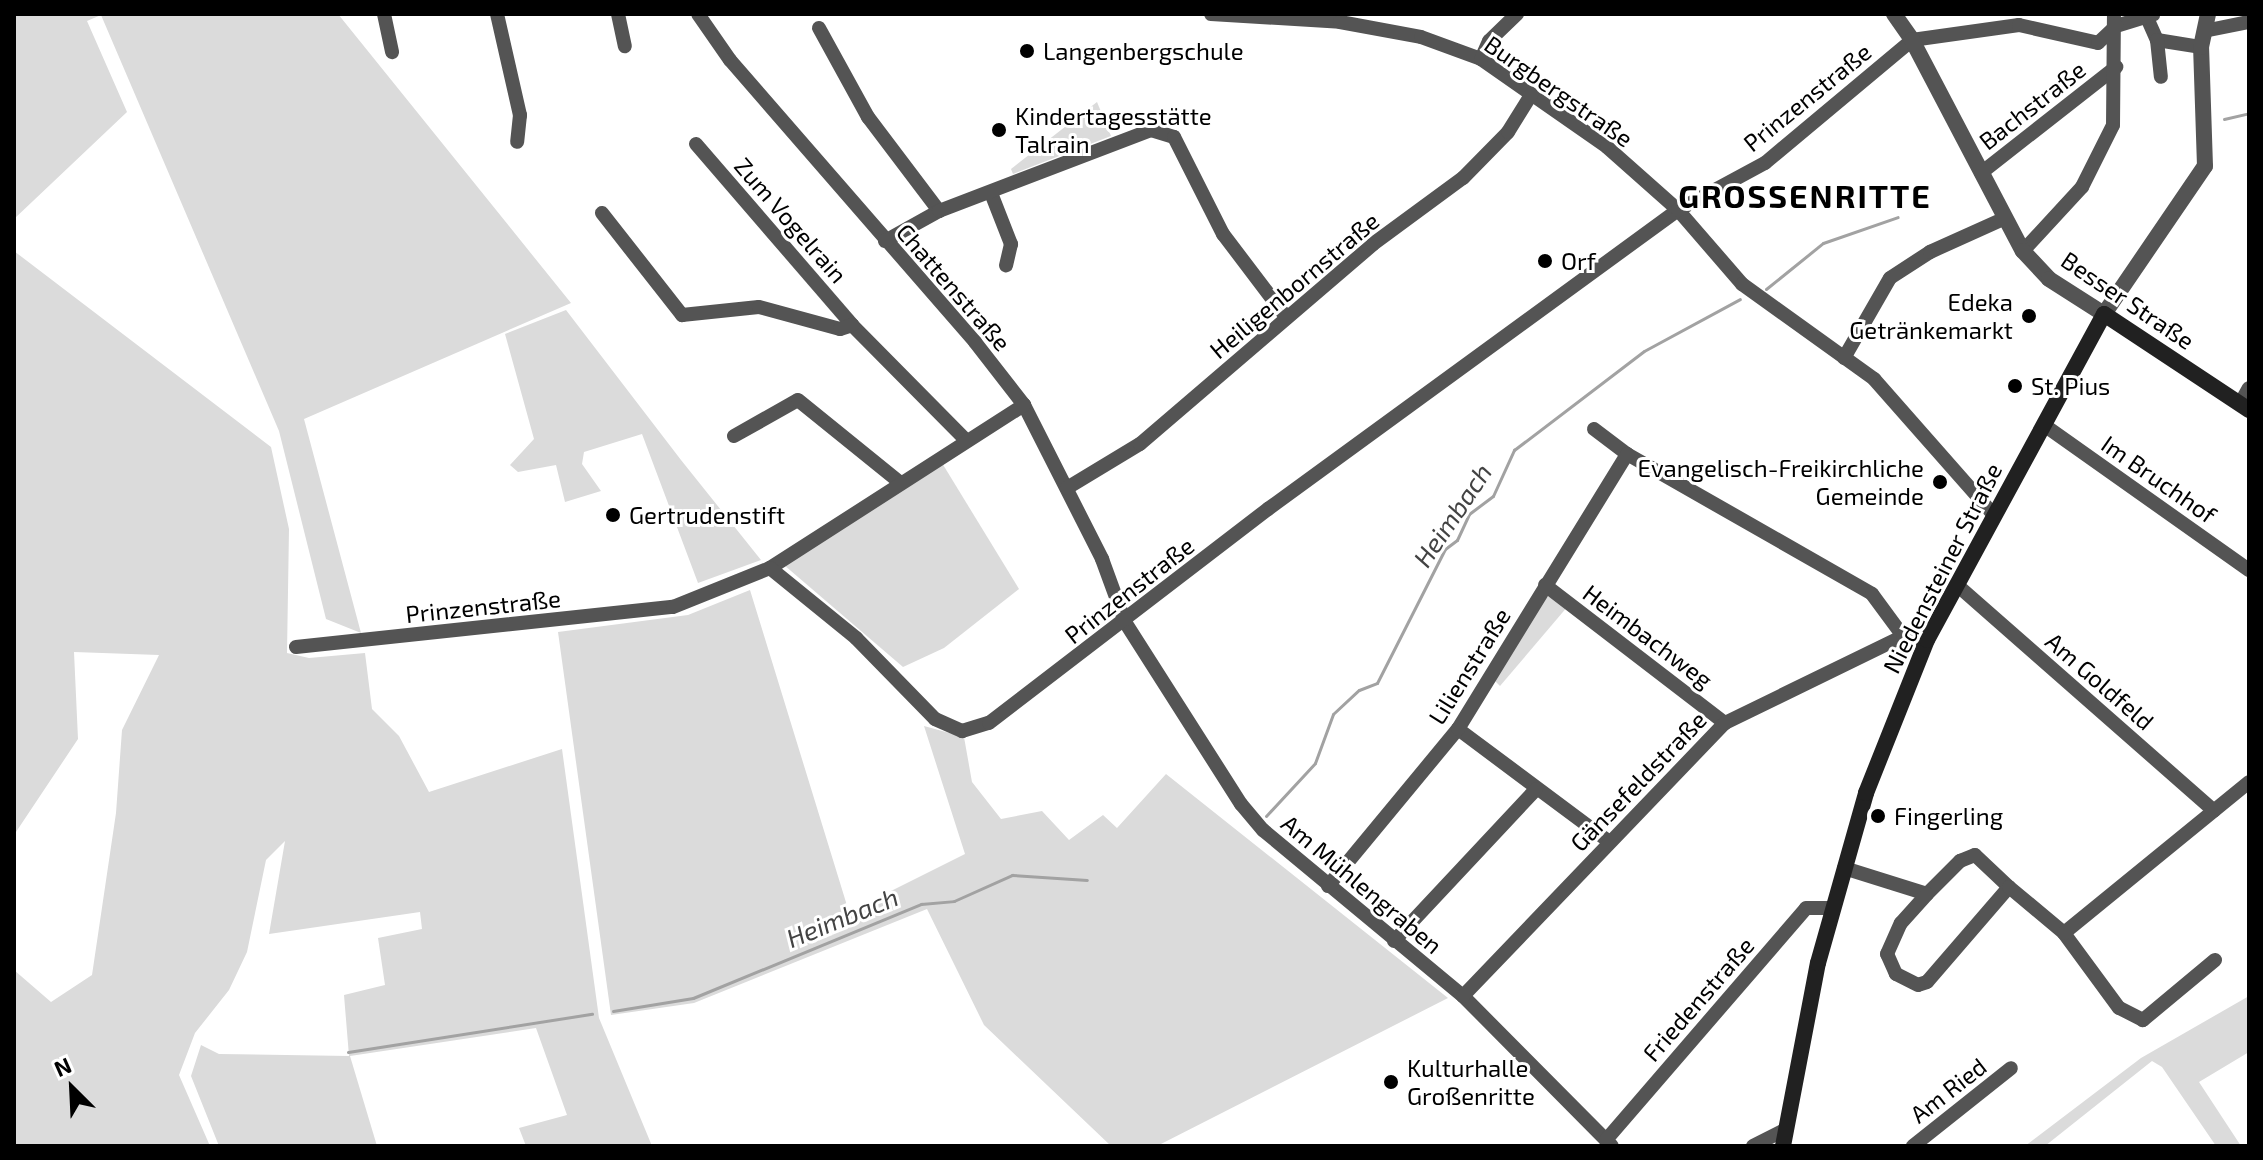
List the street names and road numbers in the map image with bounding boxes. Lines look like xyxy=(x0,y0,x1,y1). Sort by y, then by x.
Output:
street label: Burgbergstraße xyxy=(1479,29,1639,153)
street label: Prinzenstraße xyxy=(1737,37,1877,157)
street label: Bachstraße xyxy=(1973,55,2091,155)
street label: Zum Vogelrain xyxy=(729,151,853,289)
street label: Heiligenbornstraße xyxy=(1203,206,1385,364)
street label: Chattenstraße xyxy=(891,217,1017,357)
street label: Besser Straße xyxy=(2056,245,2200,355)
street label: Im Bruchhof xyxy=(2096,429,2222,529)
street label: Niedensteiner Straße xyxy=(1876,458,2008,678)
street label: Prinzenstraße xyxy=(1059,531,1199,649)
street label: Heimbachweg xyxy=(1578,578,1718,694)
street label: Prinzenstraße xyxy=(404,584,562,628)
street label: Lilienstraße xyxy=(1422,603,1516,729)
street label: Am Goldfeld xyxy=(2040,626,2160,736)
street label: Gänsefeldstraße xyxy=(1564,705,1712,857)
street label: Am Mühlengraben xyxy=(1276,808,1448,960)
street label: Friedenstraße xyxy=(1636,931,1760,1067)
street label: Am Ried xyxy=(1904,1051,1992,1129)

